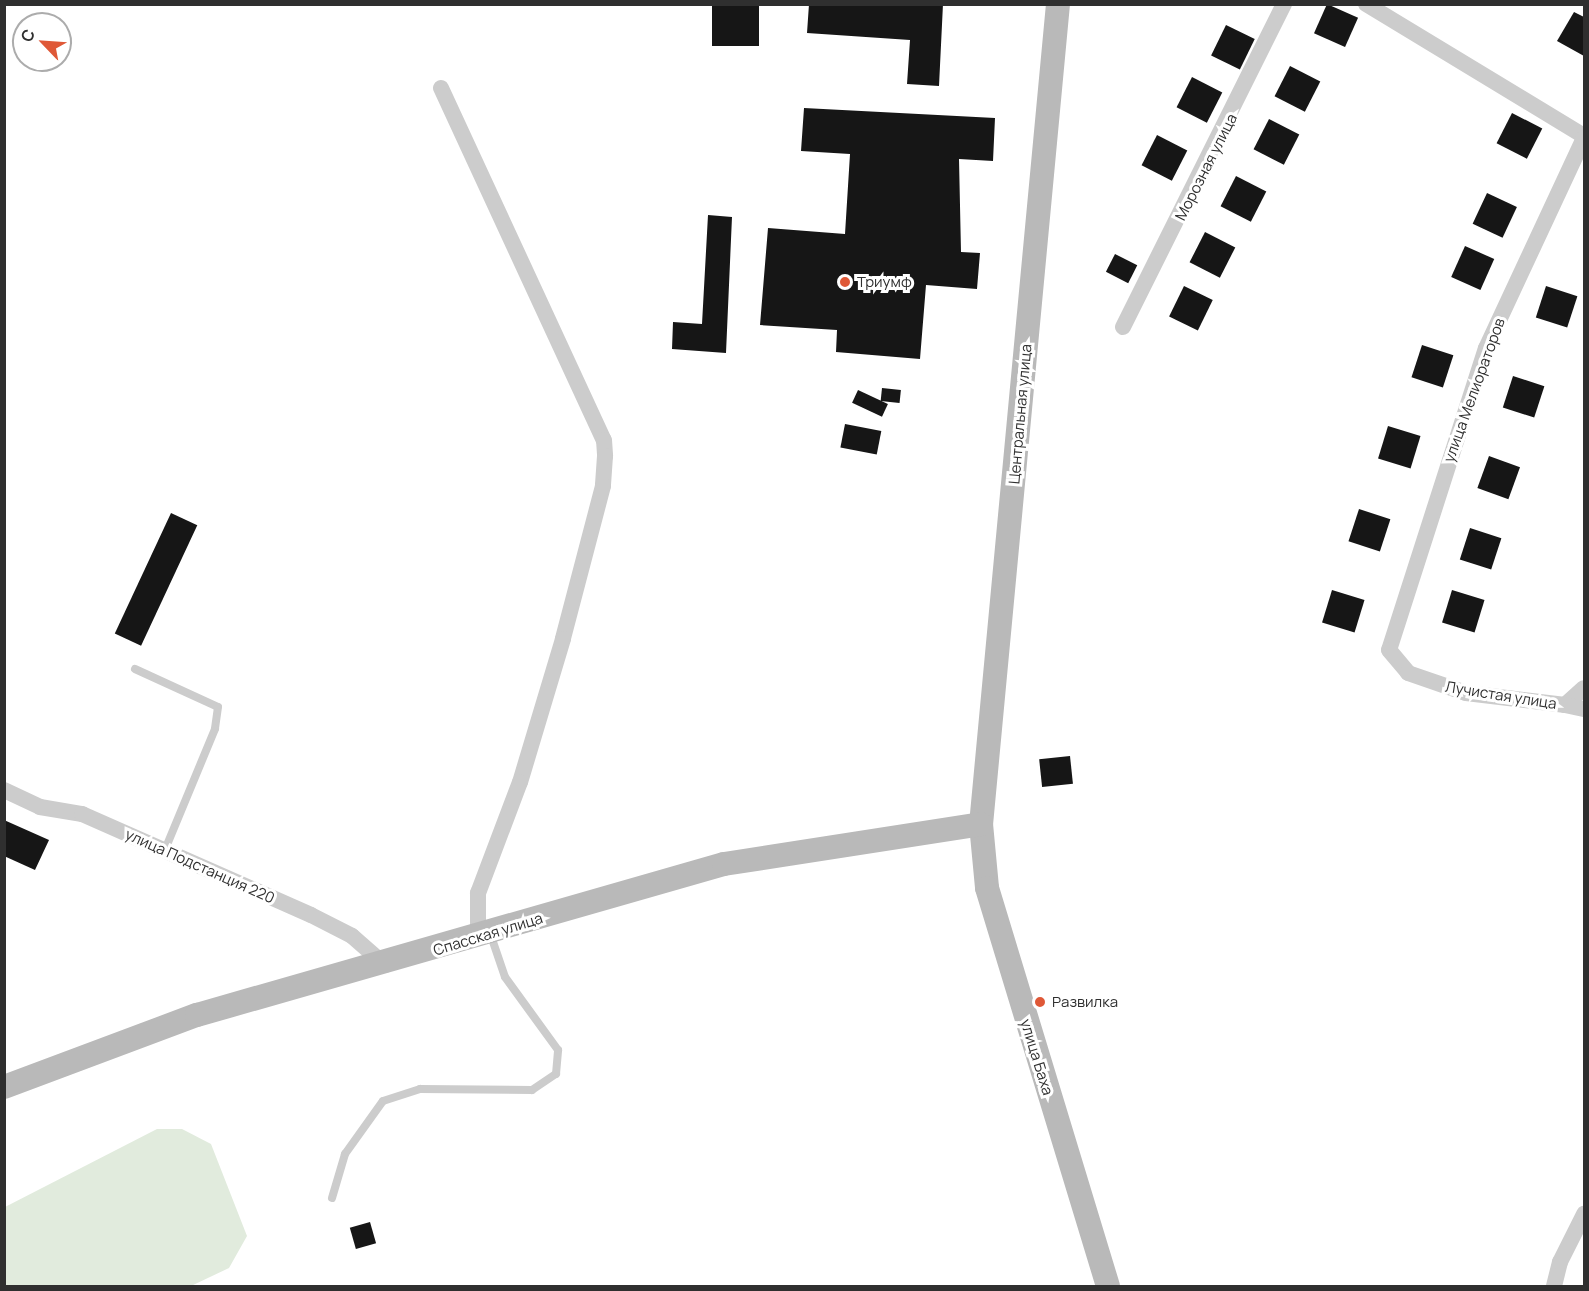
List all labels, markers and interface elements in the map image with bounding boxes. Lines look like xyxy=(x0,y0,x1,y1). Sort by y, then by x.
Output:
north arrow xyxy=(12,12,72,72)
text: С xyxy=(15,25,40,45)
street label: Морозная улица xyxy=(1171,111,1241,223)
place label: Триумф xyxy=(857,273,912,291)
marker: Триумф xyxy=(838,275,852,289)
street label: улица Мелиораторов xyxy=(1440,315,1508,465)
street label: Центральная улица xyxy=(1005,343,1035,485)
street label: Лучистая улица xyxy=(1444,677,1558,713)
street label: улица Подстанция 220 xyxy=(123,825,277,907)
street label: Спасская улица xyxy=(431,909,545,959)
place label: Развилка xyxy=(1052,993,1118,1011)
marker: Развилка xyxy=(1033,995,1047,1009)
street label: улица Баха xyxy=(1017,1017,1057,1097)

